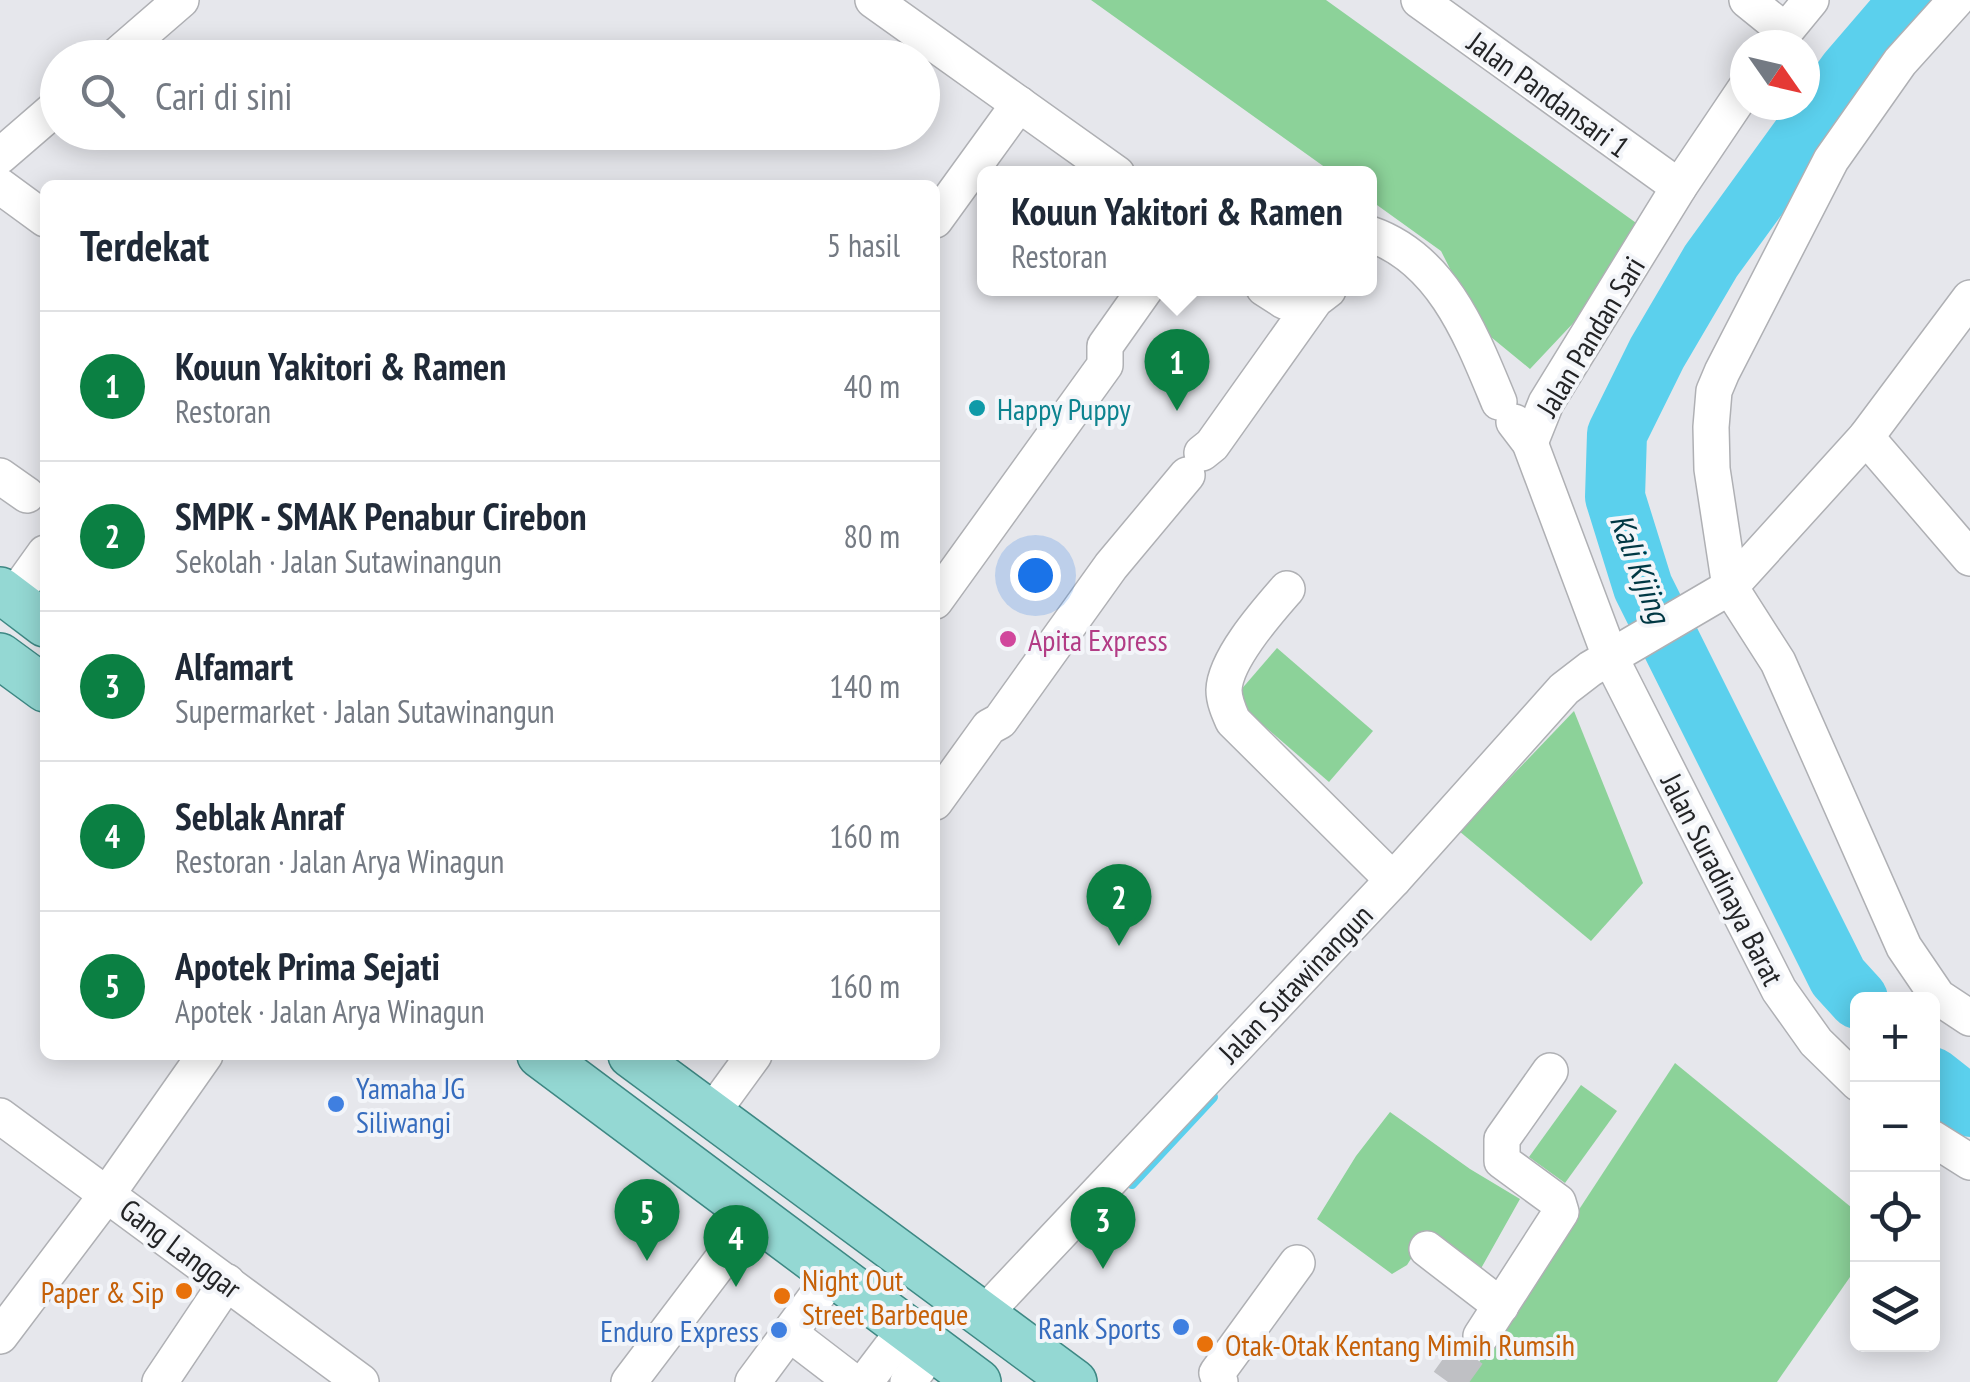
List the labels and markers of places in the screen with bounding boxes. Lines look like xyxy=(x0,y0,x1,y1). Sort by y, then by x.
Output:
pin: 1 xyxy=(1144,328,1210,411)
place label: Happy Puppy xyxy=(997,389,1131,428)
marker: Happy Puppy xyxy=(966,397,988,419)
place label: Apita Express xyxy=(1028,620,1168,659)
marker: Apita Express xyxy=(997,628,1019,650)
pin: 2 xyxy=(1086,864,1152,946)
place label: Yamaha JG Siliwangi xyxy=(356,1068,465,1141)
marker: Yamaha JG Siliwangi xyxy=(325,1093,347,1115)
pin: 5 xyxy=(614,1178,680,1261)
pin: 3 xyxy=(1070,1186,1136,1269)
pin: 4 xyxy=(704,1204,768,1287)
place label: Night Out Street Barbeque xyxy=(802,1260,968,1333)
place label: Paper & Sip xyxy=(41,1272,164,1311)
marker: Paper & Sip xyxy=(173,1280,195,1302)
marker: Night Out Street Barbeque xyxy=(771,1285,793,1307)
place label: Rank Sports xyxy=(1038,1308,1161,1347)
place label: Enduro Express xyxy=(600,1311,759,1350)
marker: Rank Sports xyxy=(1170,1316,1192,1338)
marker: Enduro Express xyxy=(768,1319,790,1341)
place label: Otak-Otak Kentang Mimih Rumsih xyxy=(1225,1325,1575,1364)
marker: Otak-Otak Kentang Mimih Rumsih xyxy=(1194,1333,1216,1355)

